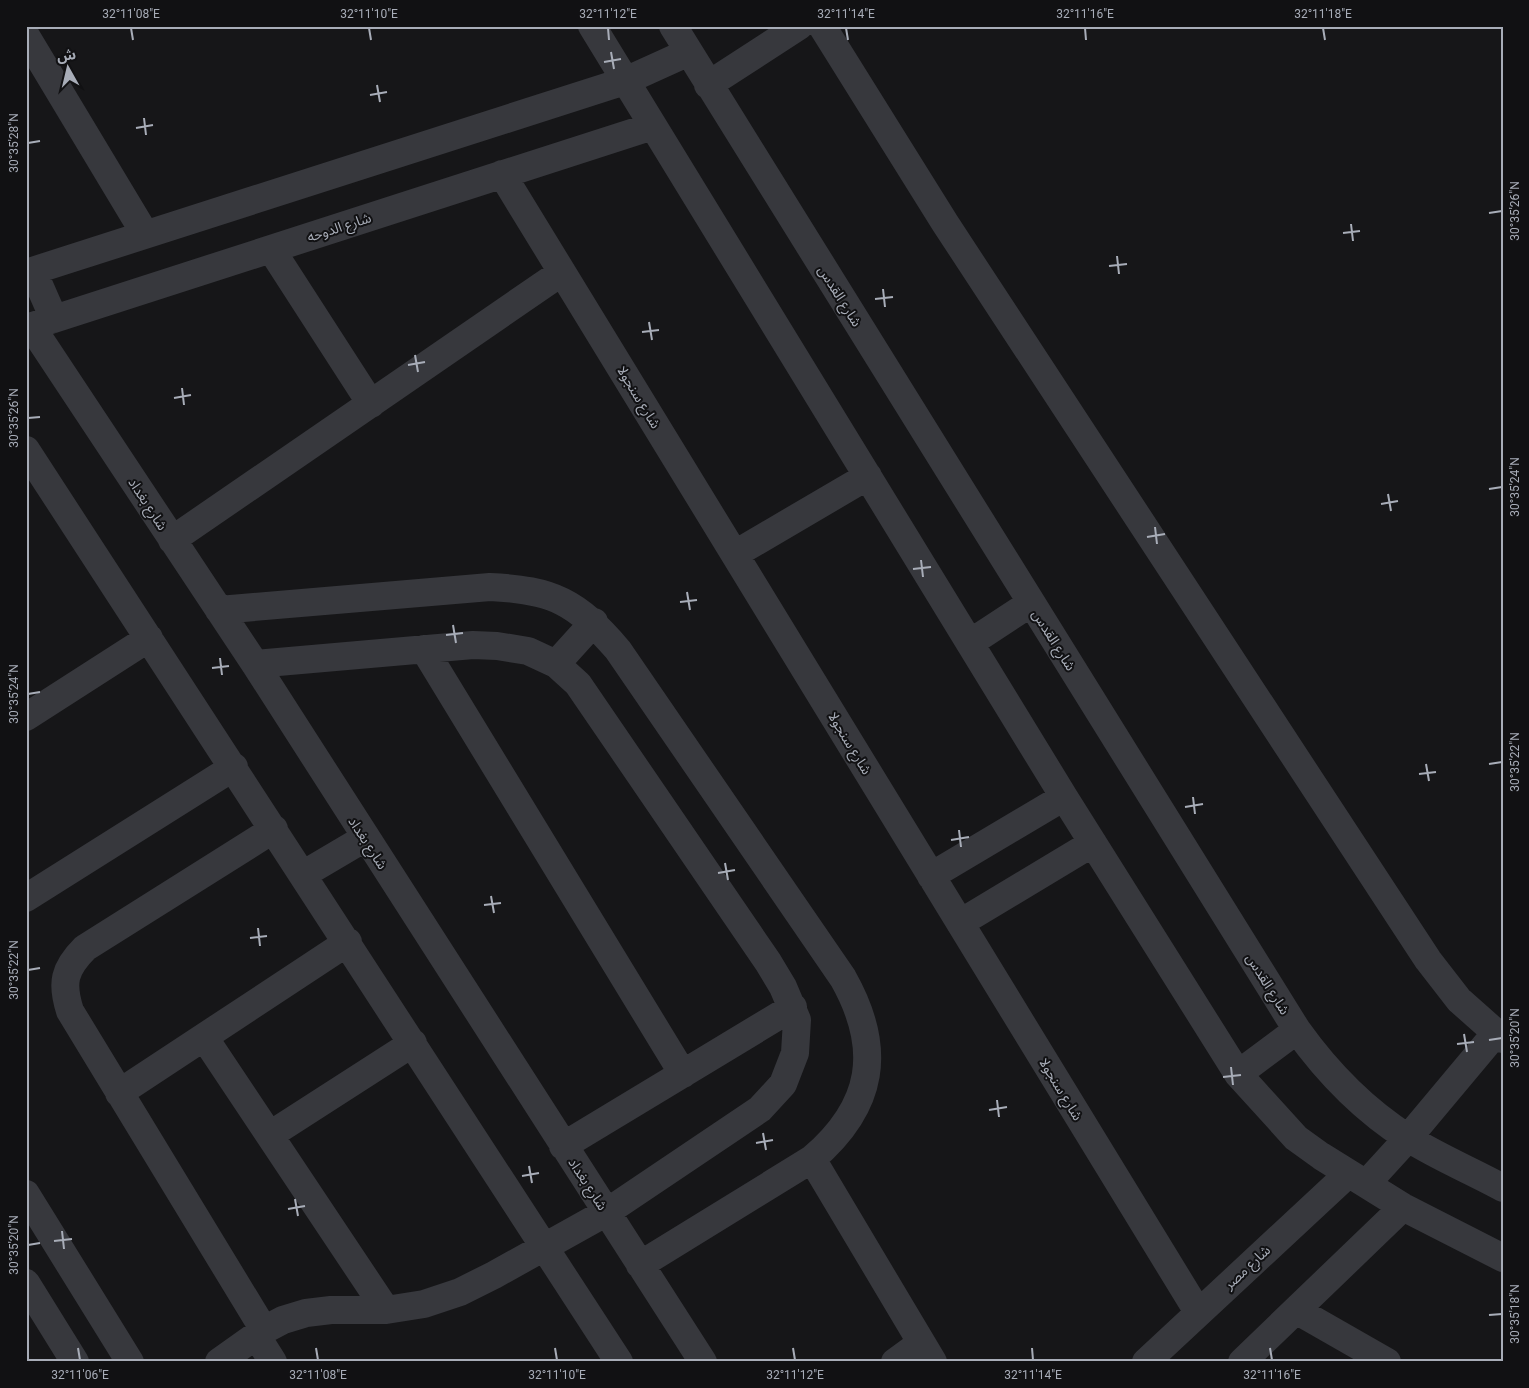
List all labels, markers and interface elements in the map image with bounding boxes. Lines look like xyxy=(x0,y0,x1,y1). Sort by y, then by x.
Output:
text: 32°11'08"E xyxy=(102,7,160,21)
text: 32°11'10"E xyxy=(340,7,398,21)
text: 32°11'12"E xyxy=(579,7,637,21)
text: 32°11'14"E xyxy=(817,7,875,21)
text: 32°11'16"E xyxy=(1056,7,1114,21)
text: 32°11'18"E xyxy=(1294,7,1352,21)
north arrow xyxy=(42,42,92,92)
text: ش xyxy=(56,46,77,64)
text: 30°35'28"N xyxy=(7,113,21,173)
text: 30°35'26"N xyxy=(1508,181,1522,241)
street label: شارع الدوحه xyxy=(305,209,374,248)
street label: شارع القدس xyxy=(812,262,865,331)
street label: شارع سنجولا xyxy=(611,363,664,433)
text: 30°35'26"N xyxy=(7,388,21,448)
text: 30°35'24"N xyxy=(1508,457,1522,517)
street label: شارع بغداد xyxy=(123,475,171,535)
street label: شارع القدس xyxy=(1026,606,1079,675)
text: 30°35'24"N xyxy=(7,664,21,724)
street label: شارع سنجولا xyxy=(822,709,875,779)
text: 30°35'22"N xyxy=(1508,732,1522,792)
street label: شارع بغداد xyxy=(343,814,391,874)
text: 30°35'22"N xyxy=(7,940,21,1000)
street label: شارع القدس xyxy=(1240,950,1293,1019)
text: 30°35'20"N xyxy=(1508,1008,1522,1068)
street label: شارع سنجولا xyxy=(1033,1055,1086,1125)
street label: شارع بغداد xyxy=(563,1155,611,1215)
text: 30°35'20"N xyxy=(7,1215,21,1275)
street label: شارع مصر xyxy=(1220,1242,1275,1295)
text: 30°35'18"N xyxy=(1508,1284,1522,1344)
text: 32°11'06"E xyxy=(51,1368,109,1382)
text: 32°11'08"E xyxy=(289,1368,347,1382)
text: 32°11'10"E xyxy=(528,1368,586,1382)
text: 32°11'12"E xyxy=(766,1368,824,1382)
text: 32°11'14"E xyxy=(1004,1368,1062,1382)
text: 32°11'16"E xyxy=(1243,1368,1301,1382)

